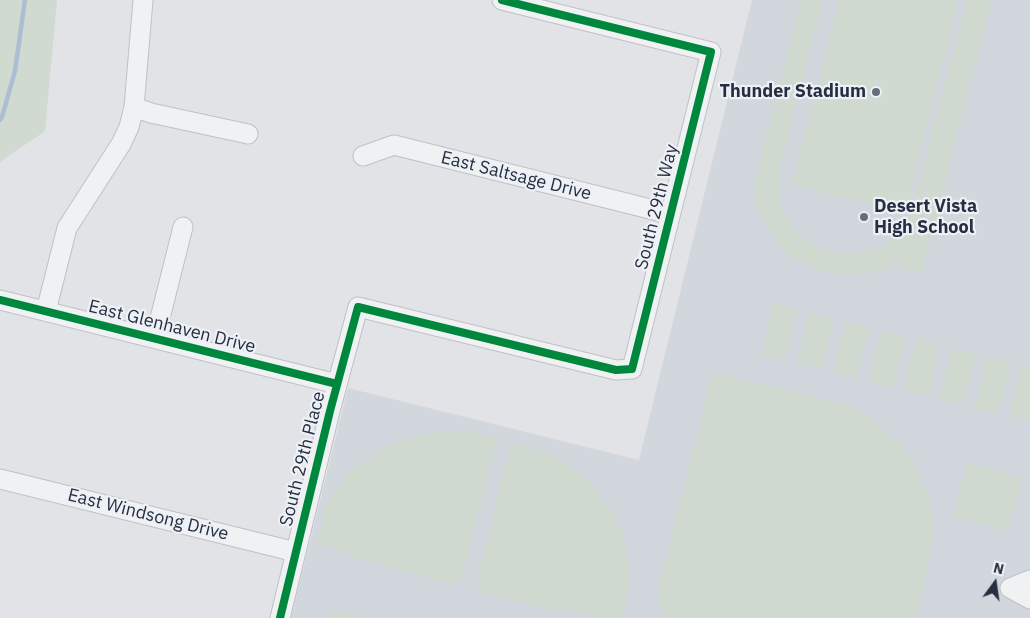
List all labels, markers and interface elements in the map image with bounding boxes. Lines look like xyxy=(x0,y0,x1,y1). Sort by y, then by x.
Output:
place label: Thunder Stadium xyxy=(720,81,866,103)
marker: Thunder Stadium xyxy=(870,86,882,98)
street label: South 29th Way xyxy=(631,142,683,272)
street label: East Saltsage Drive xyxy=(439,147,593,205)
place label: Desert Vista High School xyxy=(874,196,977,238)
marker: Desert Vista High School xyxy=(858,211,870,223)
street label: East Glenhaven Drive xyxy=(86,296,258,358)
street label: South 29th Place xyxy=(276,389,330,529)
street label: East Windsong Drive xyxy=(65,485,231,545)
north arrow xyxy=(970,558,1020,608)
text: N xyxy=(992,558,1006,578)

